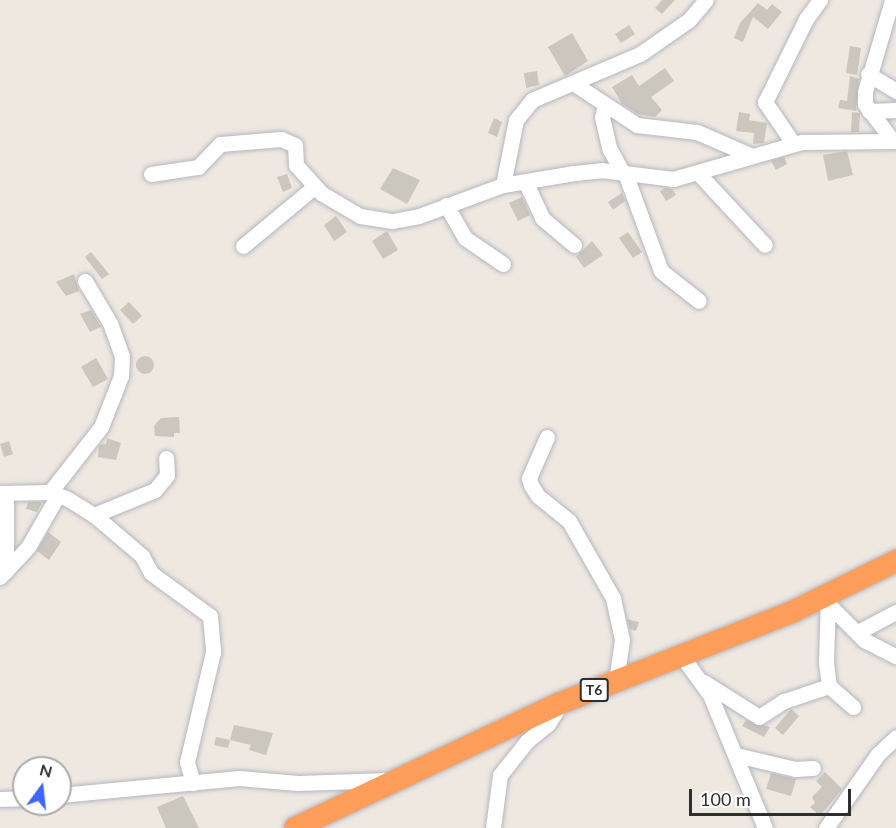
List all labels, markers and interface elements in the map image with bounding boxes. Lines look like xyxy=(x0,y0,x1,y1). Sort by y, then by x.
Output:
road number: T6 xyxy=(579,679,609,701)
north arrow xyxy=(12,756,72,816)
text: N xyxy=(38,759,55,781)
scale bar xyxy=(692,777,854,815)
text: 100 m xyxy=(700,788,751,810)

